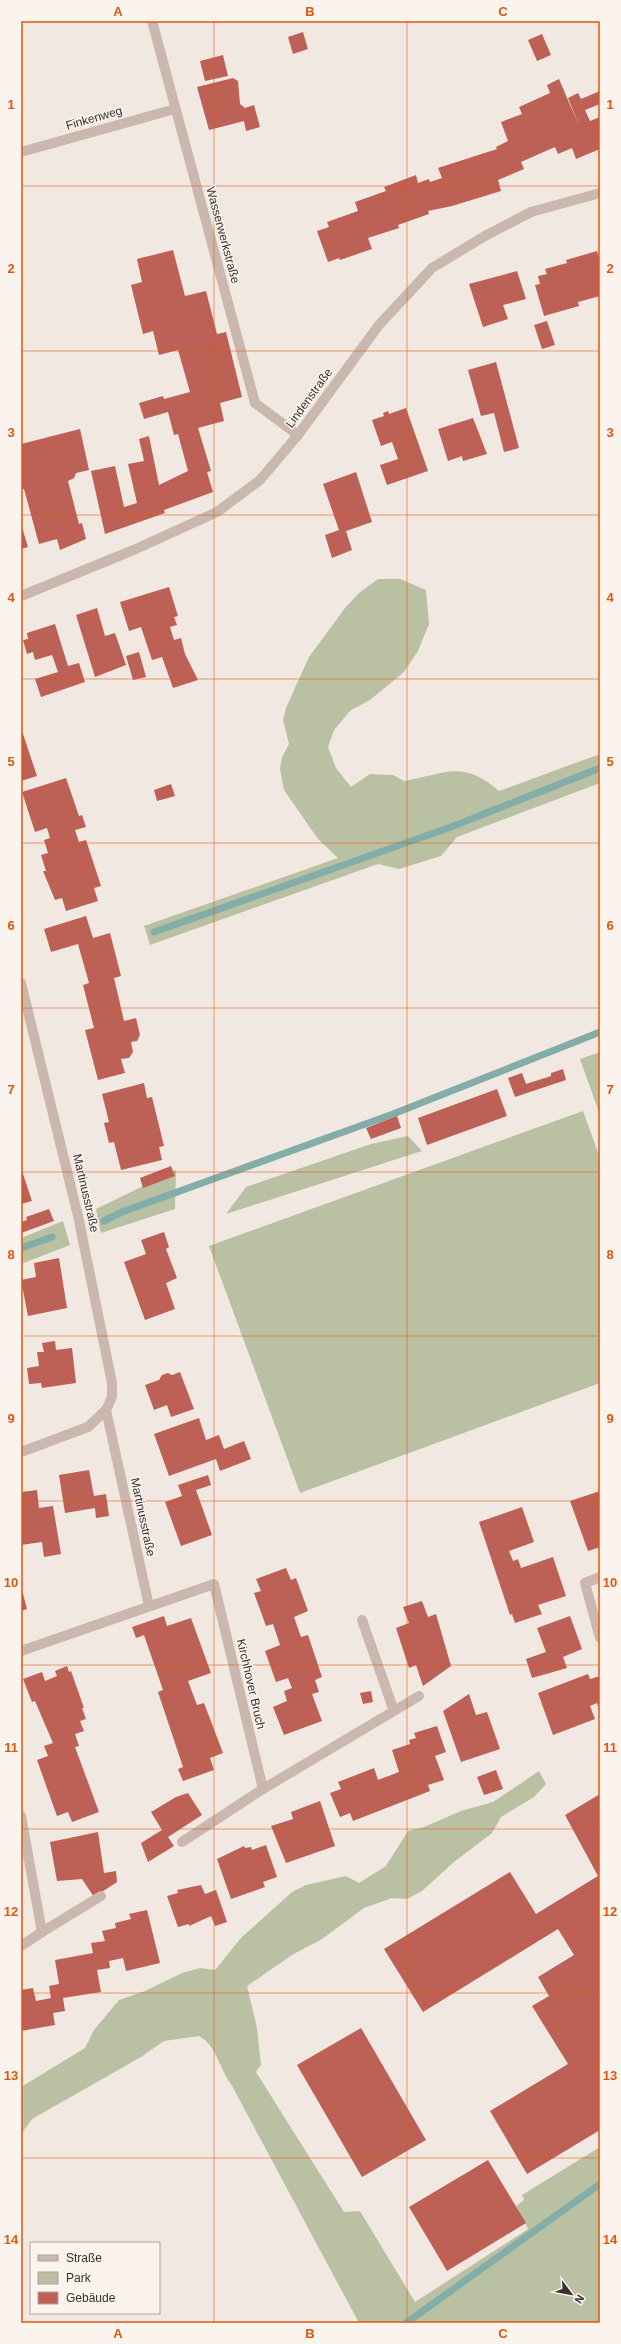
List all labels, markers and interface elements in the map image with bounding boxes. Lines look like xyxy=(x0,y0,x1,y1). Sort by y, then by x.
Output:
text: A xyxy=(113,4,123,19)
text: B xyxy=(305,4,315,19)
text: C xyxy=(498,4,508,19)
text: 1 xyxy=(7,97,15,112)
text: 1 xyxy=(606,97,614,112)
street label: Finkenweg xyxy=(64,103,124,133)
street label: Wasserwerkstraße xyxy=(203,185,243,285)
text: 2 xyxy=(7,261,15,276)
text: 2 xyxy=(606,261,614,276)
street label: Lindenstraße xyxy=(283,365,335,430)
text: 3 xyxy=(7,425,15,440)
text: 3 xyxy=(606,425,614,440)
text: 4 xyxy=(7,590,15,605)
text: 4 xyxy=(606,590,614,605)
text: 5 xyxy=(7,754,15,769)
text: 5 xyxy=(606,754,614,769)
text: 6 xyxy=(7,918,15,933)
text: 6 xyxy=(606,918,614,933)
text: 7 xyxy=(7,1082,15,1097)
text: 7 xyxy=(606,1082,614,1097)
street label: Martinusstraße xyxy=(70,1152,102,1234)
text: 8 xyxy=(7,1247,15,1262)
text: 8 xyxy=(606,1247,614,1262)
text: 9 xyxy=(7,1411,15,1426)
text: 9 xyxy=(606,1411,614,1426)
street label: Martinusstraße xyxy=(128,1476,158,1558)
text: 10 xyxy=(4,1575,18,1590)
text: 10 xyxy=(603,1575,617,1590)
street label: Kirchhover Bruch xyxy=(234,1638,268,1730)
text: 11 xyxy=(4,1740,18,1755)
text: 11 xyxy=(603,1740,617,1755)
text: 12 xyxy=(4,1904,18,1919)
text: 12 xyxy=(603,1904,617,1919)
text: 13 xyxy=(4,2068,18,2083)
text: 13 xyxy=(603,2068,617,2083)
text: 14 xyxy=(4,2232,19,2247)
text: 14 xyxy=(603,2232,618,2247)
legend xyxy=(30,2242,160,2314)
text: Straße xyxy=(66,2251,102,2265)
text: Park xyxy=(66,2271,92,2285)
north arrow xyxy=(551,2274,591,2314)
text: Gebäude xyxy=(66,2291,116,2305)
text: N xyxy=(572,2293,587,2306)
text: A xyxy=(113,2326,123,2341)
text: B xyxy=(305,2326,315,2341)
text: C xyxy=(498,2326,508,2341)

